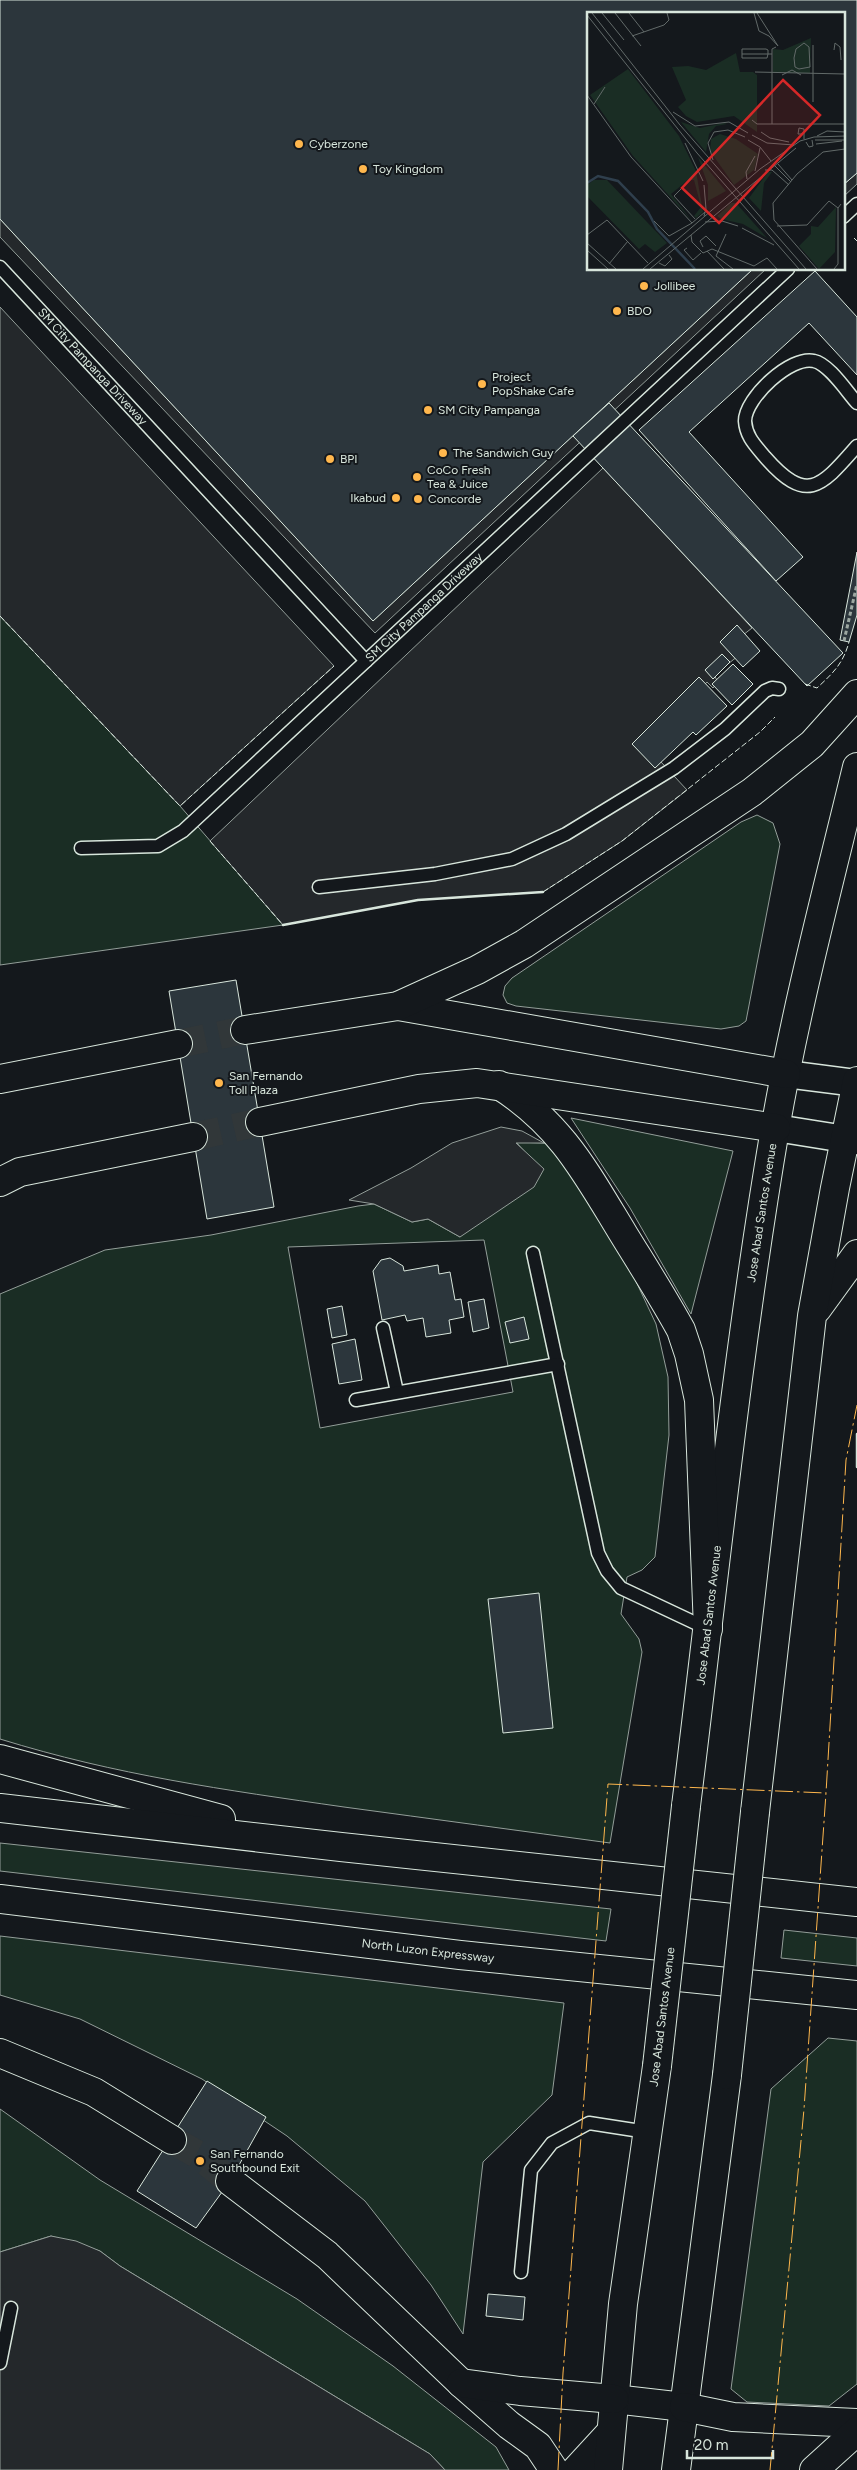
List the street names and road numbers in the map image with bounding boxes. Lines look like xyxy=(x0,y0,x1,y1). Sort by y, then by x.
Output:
street label: SM City Pampanga Driveway xyxy=(35,305,151,428)
street label: SM City Pampanga Driveway xyxy=(363,549,486,665)
street label: Jose Abad Santos Avenue xyxy=(744,1142,780,1283)
street label: Jose Abad Santos Avenue xyxy=(694,1544,724,1686)
street label: North Luzon Expressway xyxy=(361,1936,496,1965)
street label: Jose Abad Santos Avenue xyxy=(647,1946,678,2087)

